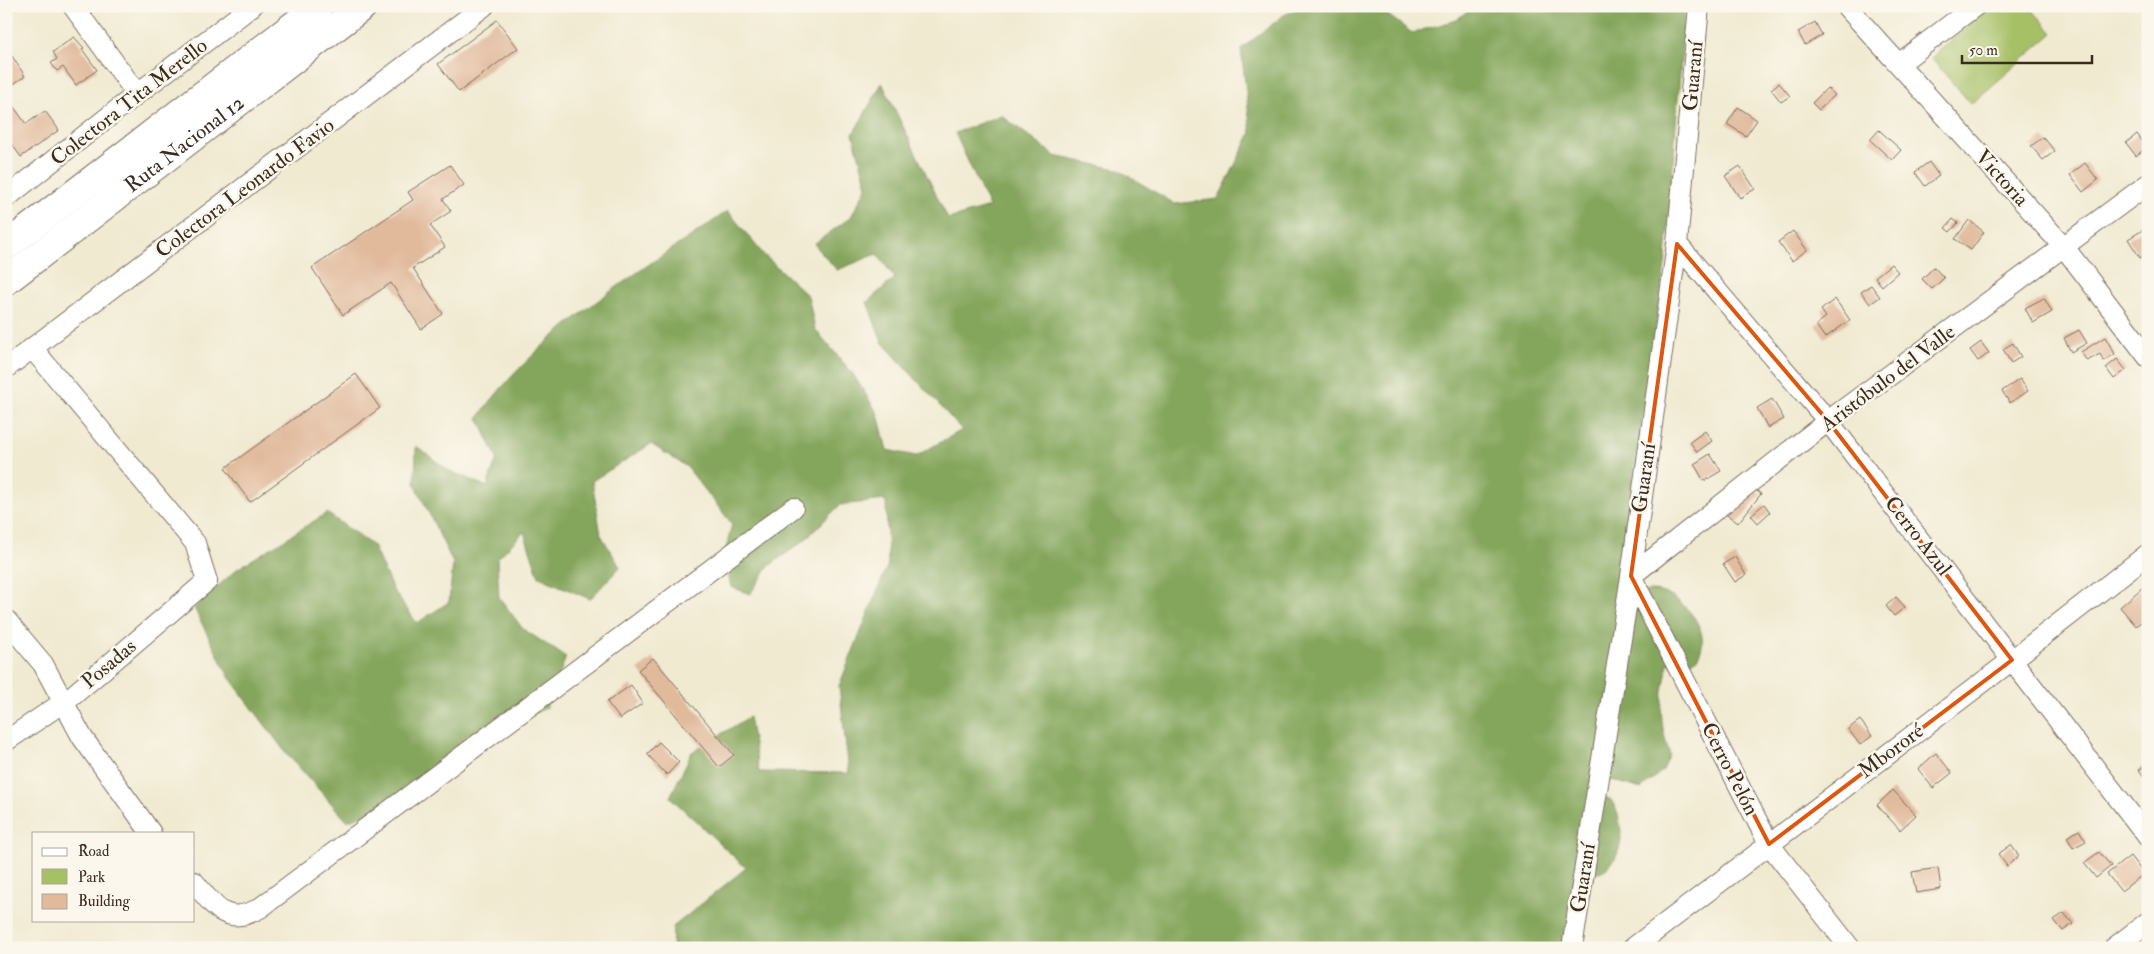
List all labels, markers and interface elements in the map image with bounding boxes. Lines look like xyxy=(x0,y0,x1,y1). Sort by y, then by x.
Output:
street label: Colectora Tita Merello xyxy=(45,32,213,172)
scale bar xyxy=(1962,32,2092,64)
street label: Guaraní xyxy=(1676,39,1710,112)
text: 50 m xyxy=(1969,41,1998,60)
street label: Ruta Nacional 12 xyxy=(119,89,250,198)
street label: Colectora Leonardo Favio xyxy=(150,112,340,264)
street label: Victoria xyxy=(1969,144,2035,212)
street label: Aristóbulo del Valle xyxy=(1814,318,1961,438)
street label: Guaraní xyxy=(1626,440,1662,515)
street label: Cerro Azul xyxy=(1878,491,1958,582)
street label: Posadas xyxy=(76,633,142,695)
street label: Mbororé xyxy=(1853,717,1929,784)
street label: Cerro Pelón xyxy=(1695,718,1765,820)
legend xyxy=(32,832,195,922)
street label: Guaraní xyxy=(1564,840,1602,915)
text: Road xyxy=(78,842,110,861)
text: Park xyxy=(78,868,105,887)
text: Building xyxy=(78,892,130,911)

